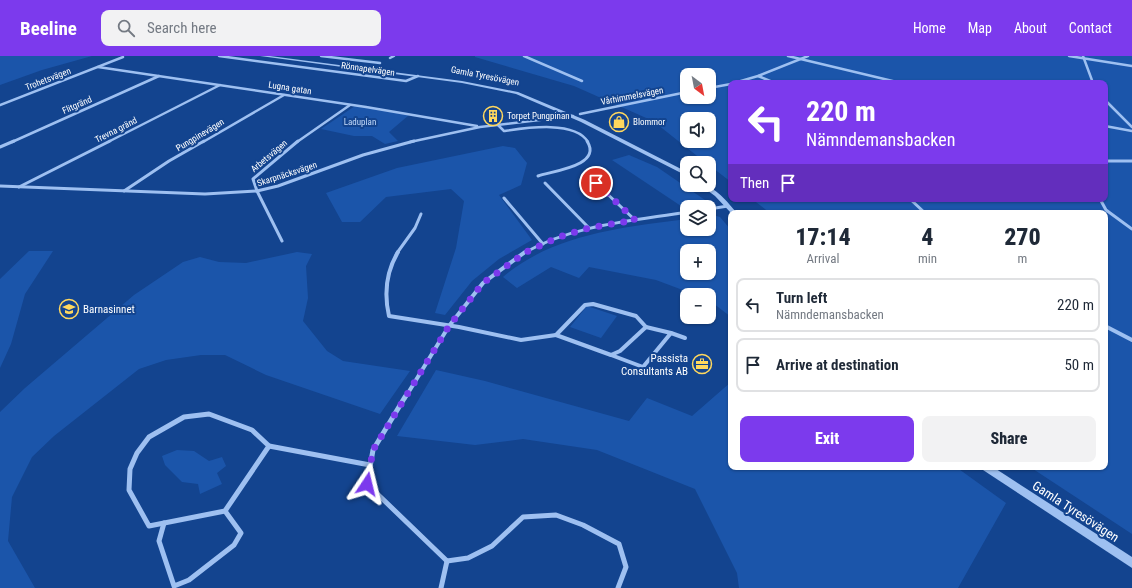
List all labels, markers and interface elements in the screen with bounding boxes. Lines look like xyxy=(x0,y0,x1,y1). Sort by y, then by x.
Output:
search box xyxy=(101,10,381,46)
text: Beeline xyxy=(20,17,77,40)
icon: search xyxy=(115,17,137,39)
text: Search here xyxy=(147,19,217,37)
text: Home xyxy=(913,20,946,36)
text: Map xyxy=(968,20,992,36)
text: About xyxy=(1014,20,1047,36)
text: Contact xyxy=(1069,20,1112,36)
street label: Rönnapelvägen xyxy=(340,60,396,78)
street label: Gamla Tyresövägen xyxy=(450,64,520,88)
street label: Trohetsvägen xyxy=(24,66,72,92)
north arrow xyxy=(680,68,716,104)
map controls xyxy=(680,68,716,324)
street label: Lugna gatan xyxy=(268,80,312,96)
street label: Vårhimmelsvägen xyxy=(600,85,664,107)
street label: Flitgränd xyxy=(61,94,93,116)
text: 220 m xyxy=(806,95,876,128)
icon: left xyxy=(740,96,792,148)
building icon: Torpet Pungpinan xyxy=(482,105,504,127)
place label: Torpet Pungpinan xyxy=(507,111,570,121)
shop icon: Blommor xyxy=(608,111,630,133)
button: sound xyxy=(680,112,716,148)
street label: Trevna gränd xyxy=(93,115,139,145)
street label: Pungpinevägen xyxy=(174,117,226,153)
park label: Laduplan xyxy=(344,117,376,127)
place label: Blommor xyxy=(633,117,666,127)
text: Nämndemansbacken xyxy=(806,129,955,150)
street label: Arbetsvägen xyxy=(249,138,289,174)
button: search xyxy=(680,156,716,192)
street label: Skarpnäcksvägen xyxy=(256,160,318,188)
pin xyxy=(579,166,613,200)
icon: arrive xyxy=(585,172,607,194)
icon: arrive xyxy=(777,172,799,194)
text: Then xyxy=(740,174,769,192)
button: layers xyxy=(680,200,716,236)
text: 17:14 xyxy=(795,223,851,251)
text: 4 xyxy=(921,223,934,251)
text: 270 xyxy=(1004,223,1041,251)
button: + xyxy=(680,244,716,280)
text: Arrival xyxy=(806,251,840,266)
text: min xyxy=(918,251,937,266)
text: m xyxy=(1018,251,1027,266)
button: − xyxy=(680,288,716,324)
text: Turn left xyxy=(776,289,827,307)
icon: left xyxy=(742,294,764,316)
text: 220 m xyxy=(1057,296,1094,314)
school or university icon: Barnasinnet xyxy=(58,298,80,320)
place label: Barnasinnet xyxy=(83,303,135,316)
text: Nämndemansbacken xyxy=(776,307,884,322)
place label: Passista Consultants AB xyxy=(621,352,688,378)
office icon: Passista Consultants AB xyxy=(691,353,713,375)
icon: arrive xyxy=(742,354,764,376)
text: Arrive at destination xyxy=(776,356,899,374)
text: 50 m xyxy=(1064,356,1094,374)
button: Exit xyxy=(740,416,914,462)
button: Share xyxy=(922,416,1096,462)
position arrow xyxy=(346,463,388,505)
street label: Gamla Tyresövägen xyxy=(1030,478,1122,545)

